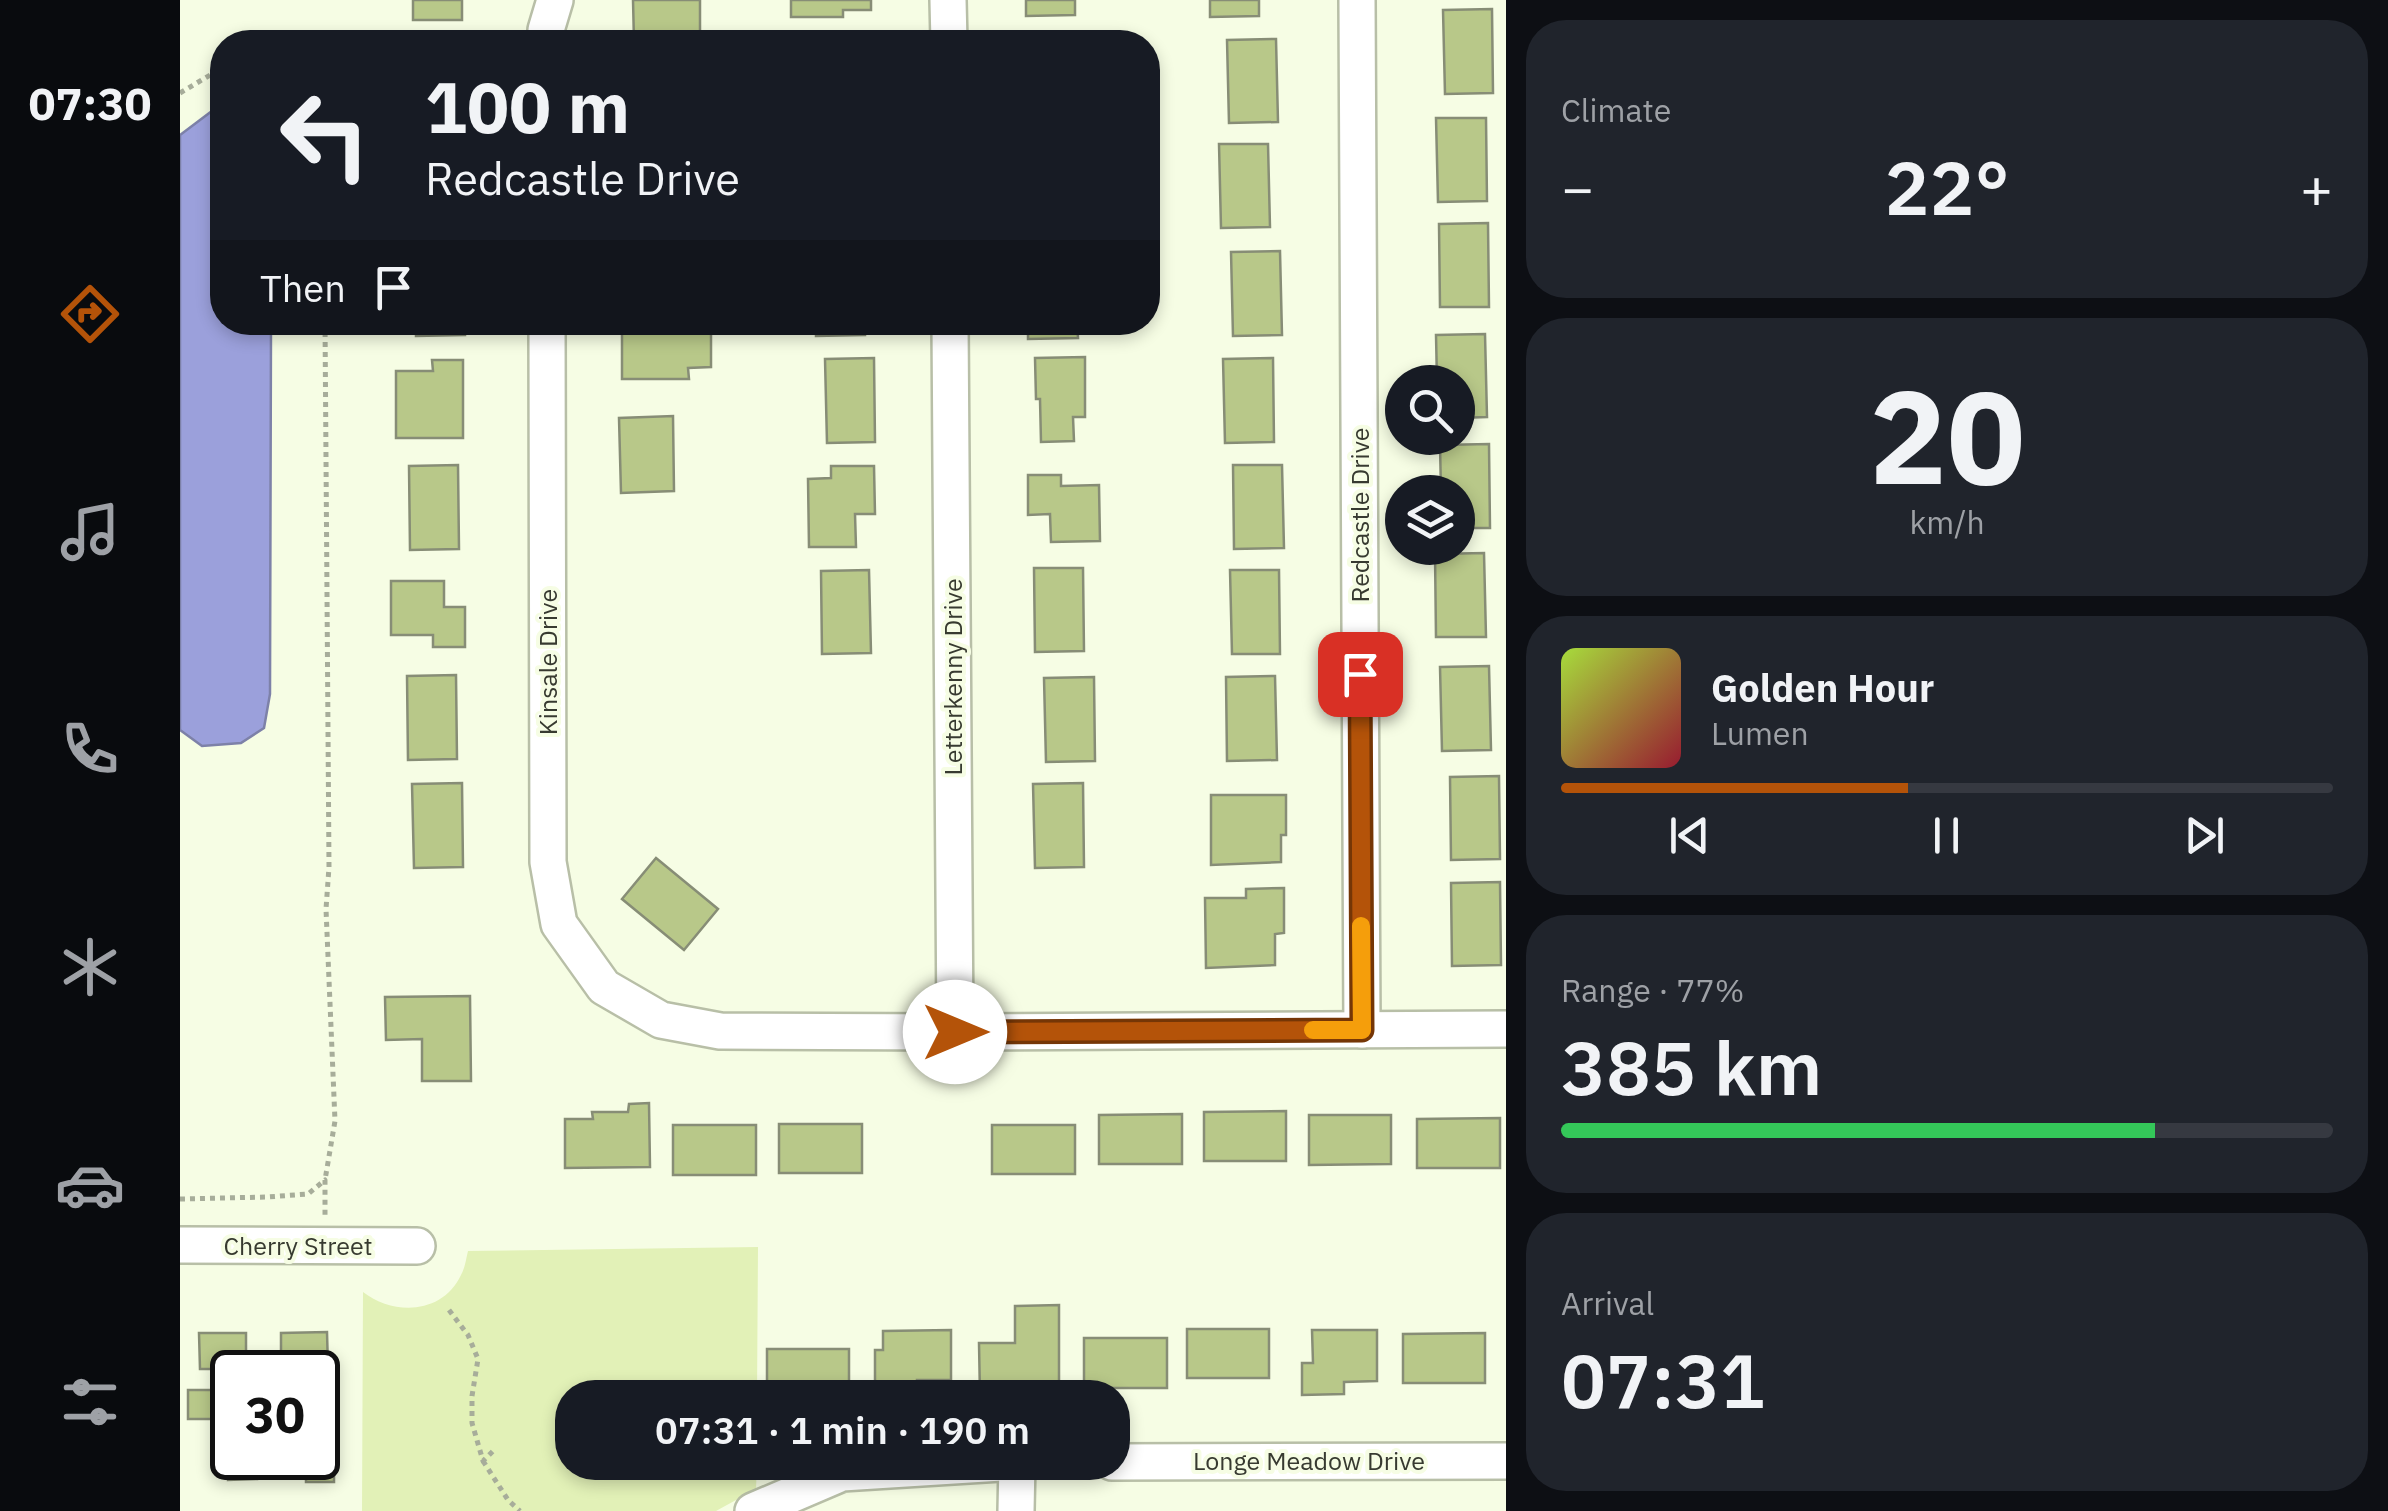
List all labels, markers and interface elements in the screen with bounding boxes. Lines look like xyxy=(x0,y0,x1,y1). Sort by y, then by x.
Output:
text: 100 m xyxy=(425,61,630,152)
icon: left xyxy=(260,70,390,200)
text: 07:30 xyxy=(29,74,151,132)
text: Climate xyxy=(1561,89,1671,131)
text: 22° xyxy=(1884,138,2010,236)
text: Redcastle Drive xyxy=(425,149,740,207)
text: − xyxy=(1561,152,1594,223)
text: + xyxy=(2300,152,2333,223)
icon: arrive xyxy=(366,260,421,315)
text: Then xyxy=(260,263,346,312)
icon: directions xyxy=(55,279,125,349)
text: 20 xyxy=(1869,351,2025,520)
map controls xyxy=(1385,365,1475,565)
button: search xyxy=(1385,365,1475,455)
street label: Redcastle Drive xyxy=(1343,427,1376,603)
button: layers xyxy=(1385,475,1475,565)
icon: music xyxy=(55,497,125,567)
text: km/h xyxy=(1909,501,1985,543)
street label: Letterkenny Drive xyxy=(936,578,969,776)
street label: Kinsale Drive xyxy=(531,589,564,735)
pin xyxy=(1318,632,1403,717)
icon: arrive xyxy=(1333,647,1388,702)
text: Golden Hour xyxy=(1711,663,1934,712)
text: Lumen xyxy=(1711,712,1809,754)
icon: phone xyxy=(55,714,125,784)
icon: previous xyxy=(1662,808,1717,863)
icon: pause xyxy=(1919,808,1974,863)
icon: next xyxy=(2177,808,2232,863)
icon: climate xyxy=(55,932,125,1002)
text: Range · 77% xyxy=(1561,969,1744,1011)
position arrow xyxy=(903,980,1007,1084)
text: 385 km xyxy=(1561,1018,1822,1116)
icon: car xyxy=(55,1150,125,1220)
street label: Cherry Street xyxy=(223,1229,373,1262)
text: Arrival xyxy=(1561,1282,1654,1324)
text: 07:31 xyxy=(1561,1331,1765,1429)
speed limit sign: 30 xyxy=(210,1350,340,1480)
icon: filters xyxy=(55,1367,125,1437)
text: 07:31 · 1 min · 190 m xyxy=(655,1405,1030,1454)
street label: Longe Meadow Drive xyxy=(1193,1444,1425,1477)

